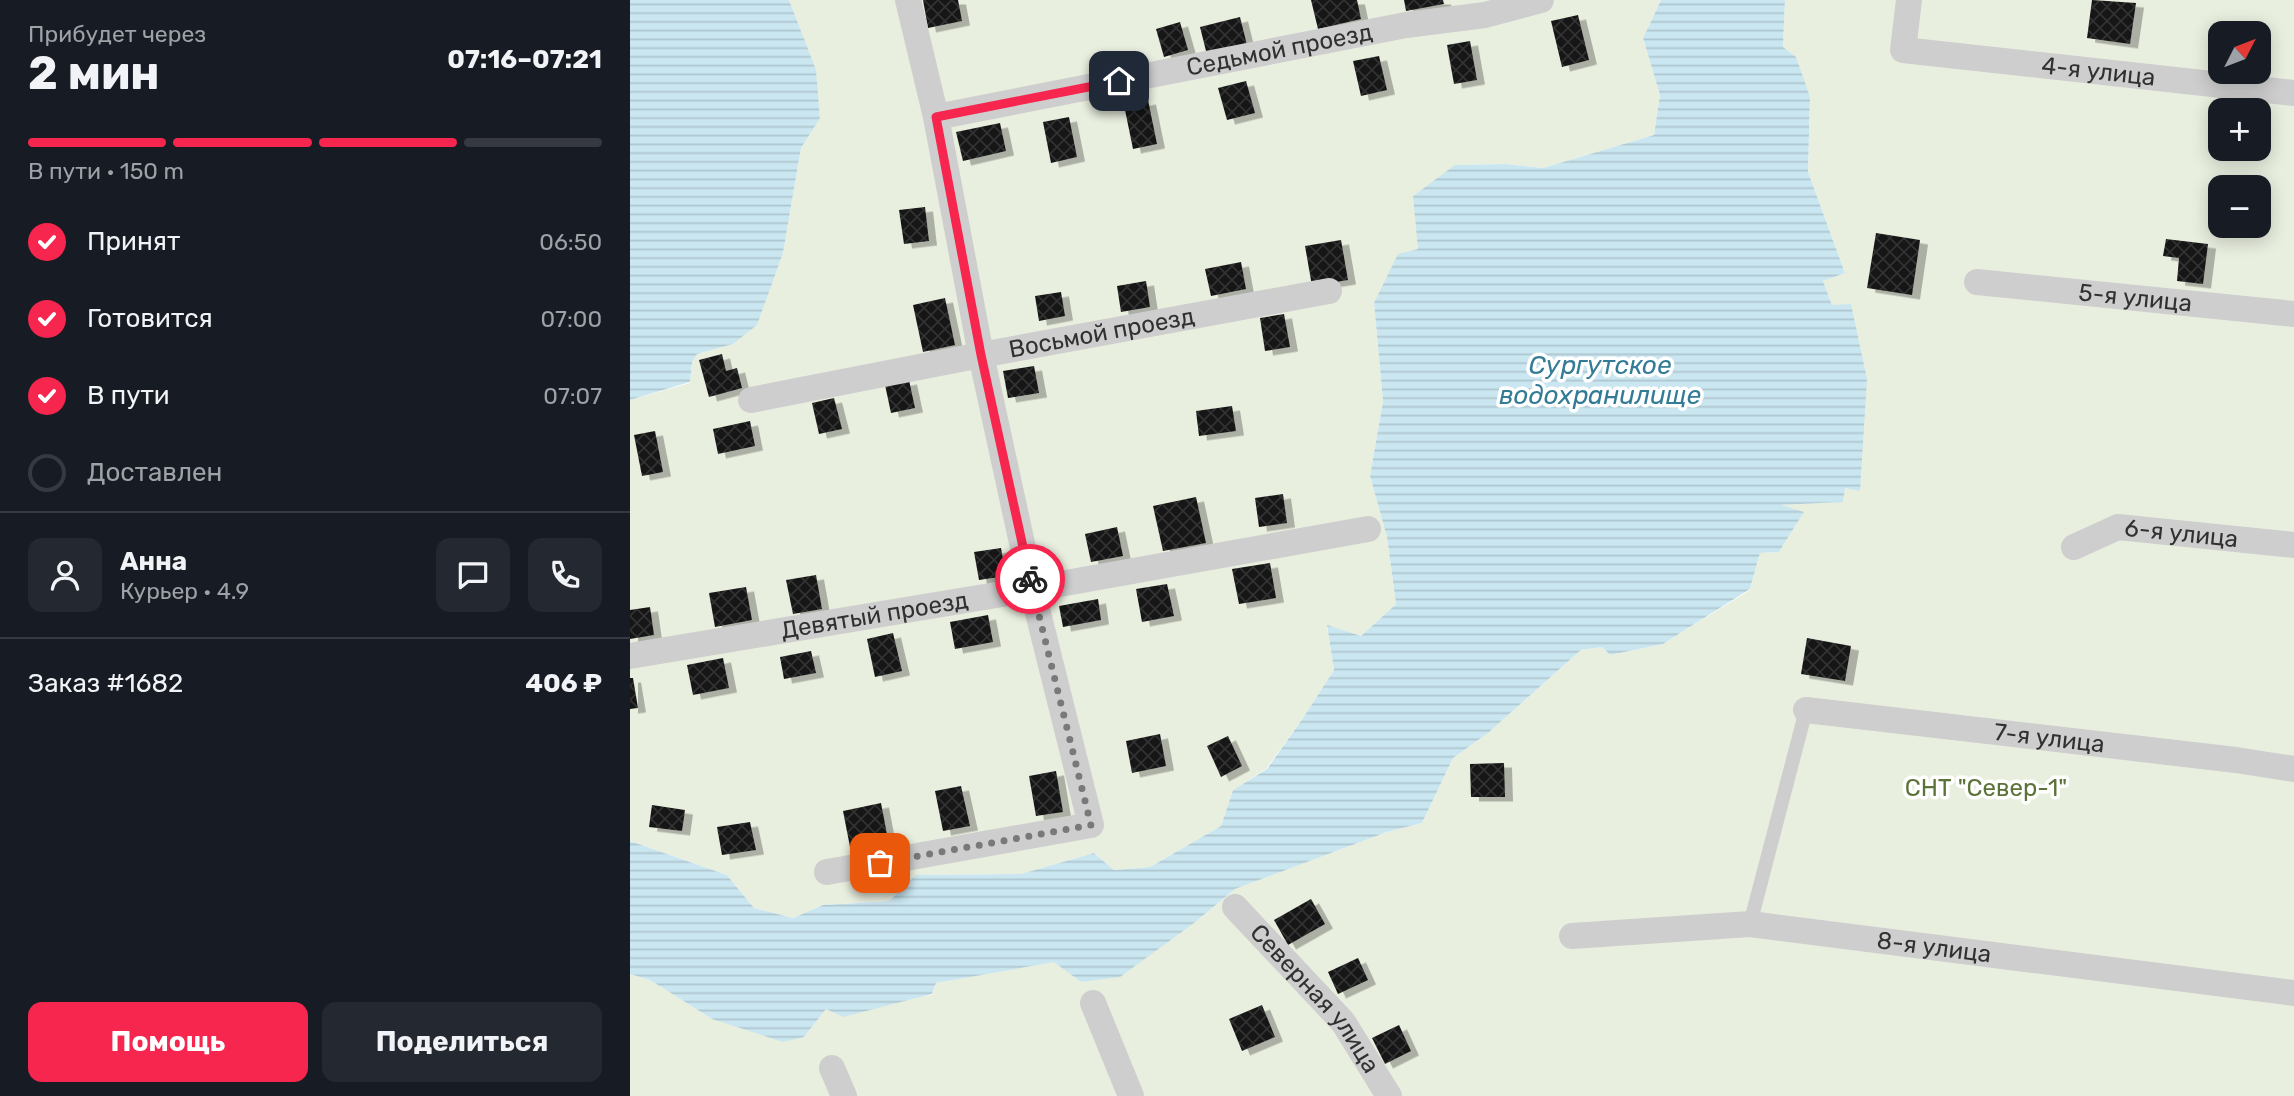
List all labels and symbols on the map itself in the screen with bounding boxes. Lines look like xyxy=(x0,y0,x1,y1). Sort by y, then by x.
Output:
street label: Седьмой проезд xyxy=(1184,18,1375,82)
north arrow xyxy=(2208,21,2272,84)
pin xyxy=(1089,51,1149,111)
street label: 4-я улица xyxy=(2040,51,2157,92)
street label: 5-я улица xyxy=(2077,278,2193,318)
street label: Восьмой проезд xyxy=(1007,302,1197,364)
water label: Сургутское водохранилище xyxy=(1499,350,1701,411)
street label: 6-я улица xyxy=(2123,514,2240,553)
courier xyxy=(995,544,1065,614)
street label: Девятый проезд xyxy=(779,586,970,645)
street label: 7-я улица xyxy=(1993,718,2106,759)
park label: СНТ "Север-1" xyxy=(1905,774,2067,802)
pin xyxy=(850,833,910,893)
street label: Северная улица xyxy=(1244,918,1385,1078)
street label: 8-я улица xyxy=(1875,926,1993,968)

